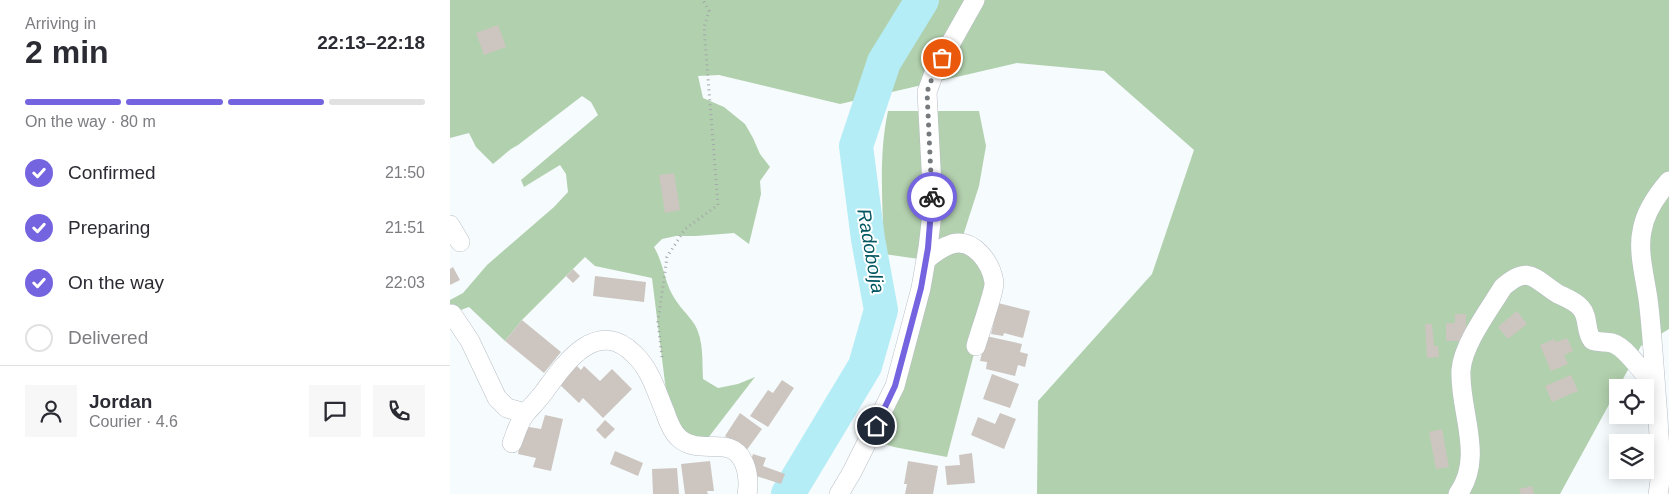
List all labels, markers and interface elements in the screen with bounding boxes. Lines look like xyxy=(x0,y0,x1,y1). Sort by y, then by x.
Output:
text: Arriving in xyxy=(25,15,96,32)
text: 22:13–22:18 xyxy=(317,32,425,53)
text: 2 min xyxy=(25,34,109,70)
pin xyxy=(921,37,963,79)
icon: bag xyxy=(928,44,956,72)
text: On the way · 80 m xyxy=(25,113,156,130)
icon: check xyxy=(25,159,53,187)
text: Confirmed xyxy=(68,162,156,183)
text: 21:50 xyxy=(385,164,425,181)
courier xyxy=(907,172,957,222)
icon: bike xyxy=(918,183,946,211)
water label: Radobolja xyxy=(853,207,889,295)
icon: check xyxy=(25,214,53,242)
text: Preparing xyxy=(68,217,150,238)
text: 21:51 xyxy=(385,219,425,236)
icon: check xyxy=(25,269,53,297)
text: On the way xyxy=(68,272,164,293)
text: 22:03 xyxy=(385,274,425,291)
text: Delivered xyxy=(68,327,148,348)
map controls xyxy=(1609,379,1654,479)
button: locate xyxy=(1609,379,1654,424)
button: person xyxy=(25,385,77,437)
button: chat xyxy=(309,385,361,437)
button: phone xyxy=(373,385,425,437)
text: Jordan xyxy=(89,391,152,412)
pin xyxy=(855,405,897,447)
icon: home xyxy=(862,412,890,440)
text: Courier · 4.6 xyxy=(89,413,178,430)
button: layers xyxy=(1609,434,1654,479)

